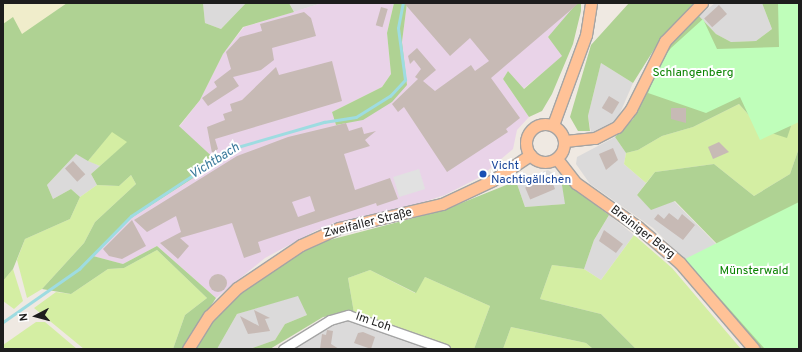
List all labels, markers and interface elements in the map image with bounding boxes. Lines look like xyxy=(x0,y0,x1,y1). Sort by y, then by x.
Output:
park label: Schlangenberg xyxy=(653,67,733,81)
water label: Vichtbach xyxy=(187,141,243,183)
place label: Vicht Nachtigällchen xyxy=(491,160,571,188)
marker: Vicht Nachtigällchen xyxy=(478,169,488,179)
street label: Breiniger Berg xyxy=(607,203,677,263)
street label: Zweifaller Straße xyxy=(322,206,414,242)
park label: Münsterwald xyxy=(719,265,789,279)
north arrow xyxy=(16,296,56,336)
street label: Im Loh xyxy=(353,310,393,336)
text: N xyxy=(17,313,31,322)

